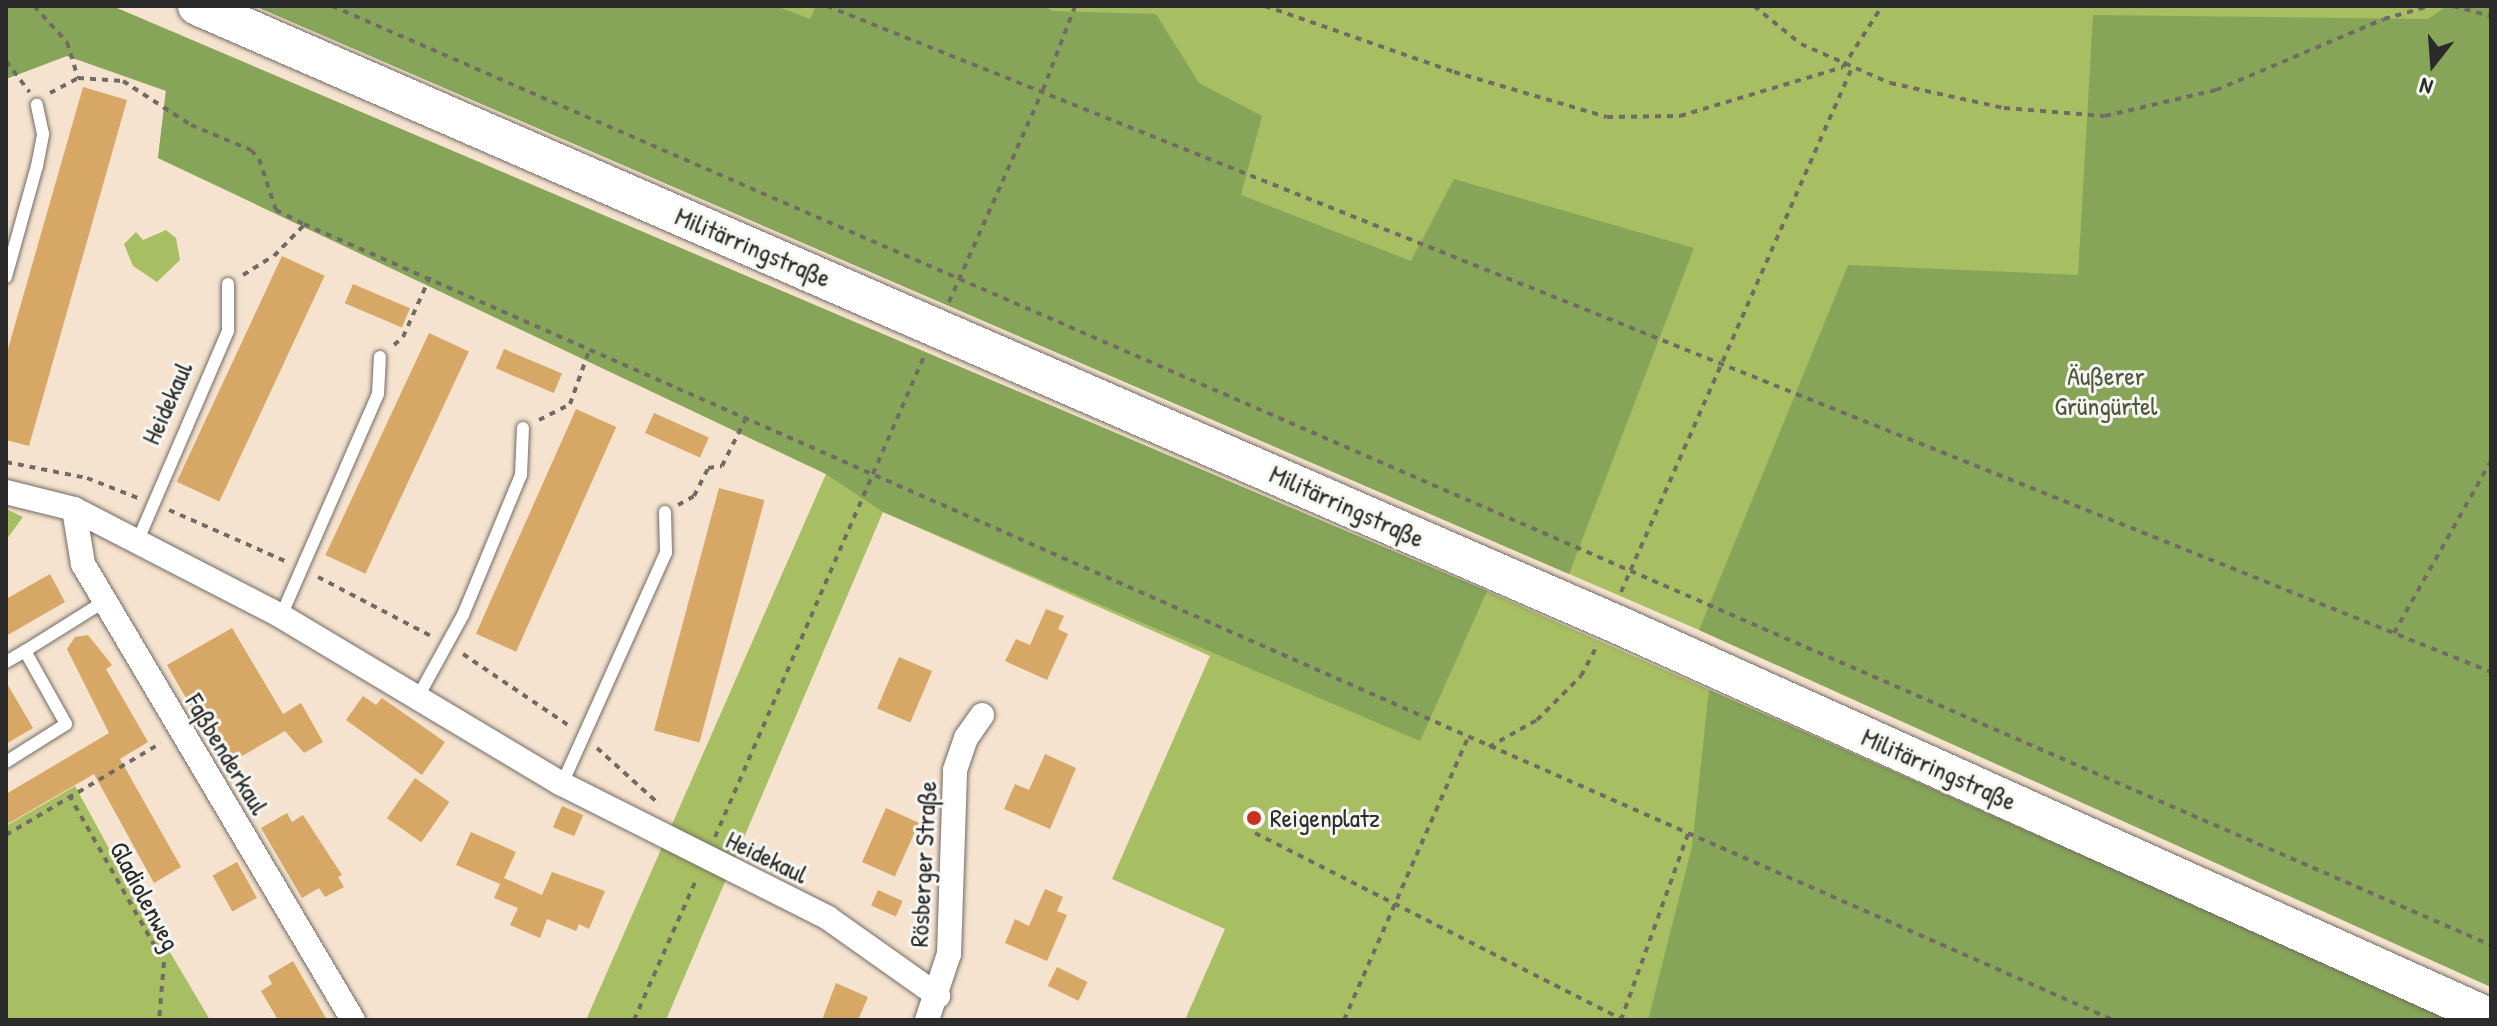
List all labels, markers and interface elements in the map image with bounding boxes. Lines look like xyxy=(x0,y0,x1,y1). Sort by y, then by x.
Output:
north arrow xyxy=(2393,24,2473,104)
text: N xyxy=(2416,71,2436,103)
street label: Militärringstraße xyxy=(671,200,835,294)
street label: Heidekaul xyxy=(135,357,199,449)
park label: Äußerer Grüngürtel xyxy=(2055,360,2157,422)
street label: Militärringstraße xyxy=(1265,458,1429,554)
street label: Faßbenderkaul xyxy=(179,688,275,820)
street label: Militärringstraße xyxy=(1857,721,2021,817)
street label: Rösberger Straße xyxy=(903,780,943,948)
place label: Reigenplatz xyxy=(1270,802,1380,834)
marker: Reigenplatz xyxy=(1245,809,1263,827)
street label: Heidekaul xyxy=(721,824,813,890)
street label: Gladiolenweg xyxy=(103,836,187,956)

